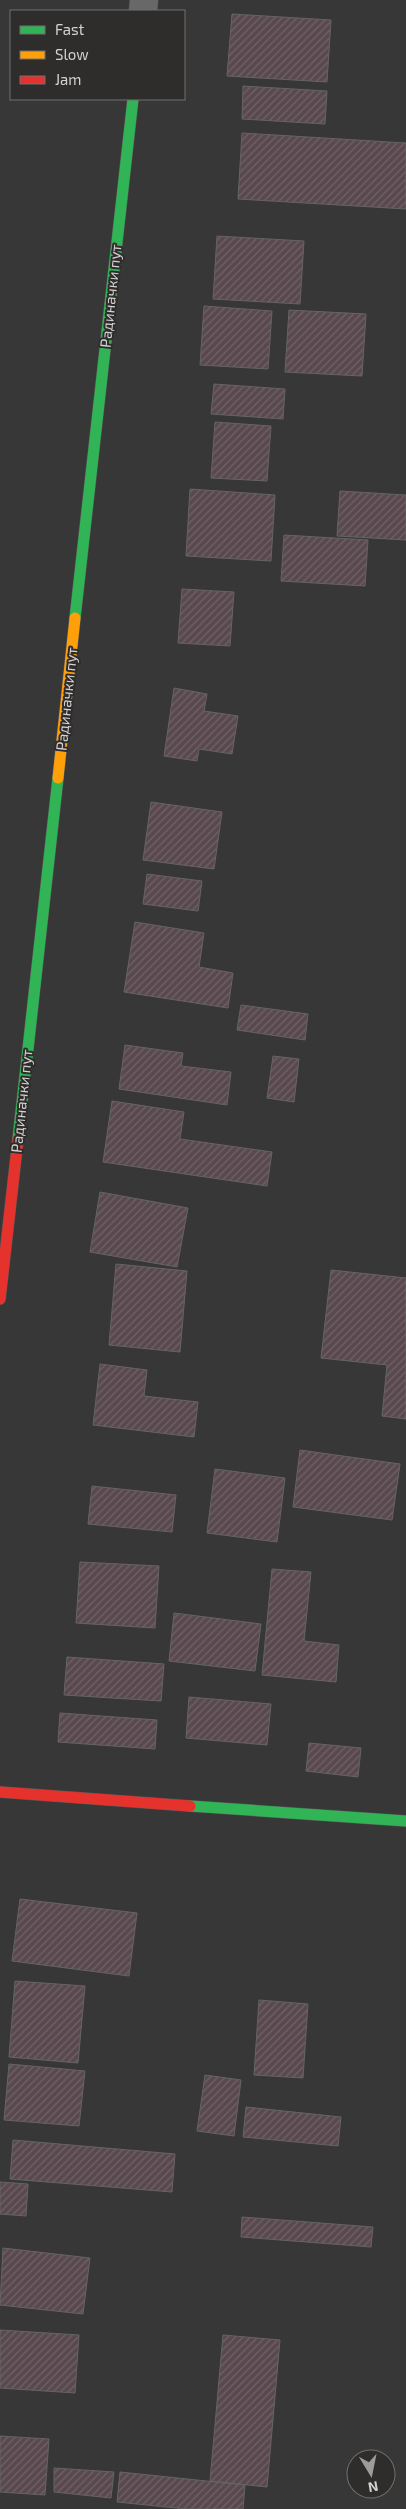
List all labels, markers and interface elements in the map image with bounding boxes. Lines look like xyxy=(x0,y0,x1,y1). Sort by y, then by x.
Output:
legend xyxy=(10,10,185,100)
text: Fast xyxy=(55,20,85,38)
text: Slow xyxy=(55,45,89,63)
text: Jam xyxy=(55,70,81,88)
street label: Радиначки пут xyxy=(96,243,125,349)
street label: Радиначки пут xyxy=(52,646,81,752)
street label: Радиначки пут xyxy=(7,1048,36,1154)
north arrow xyxy=(346,2449,396,2499)
text: N xyxy=(367,2478,380,2497)

